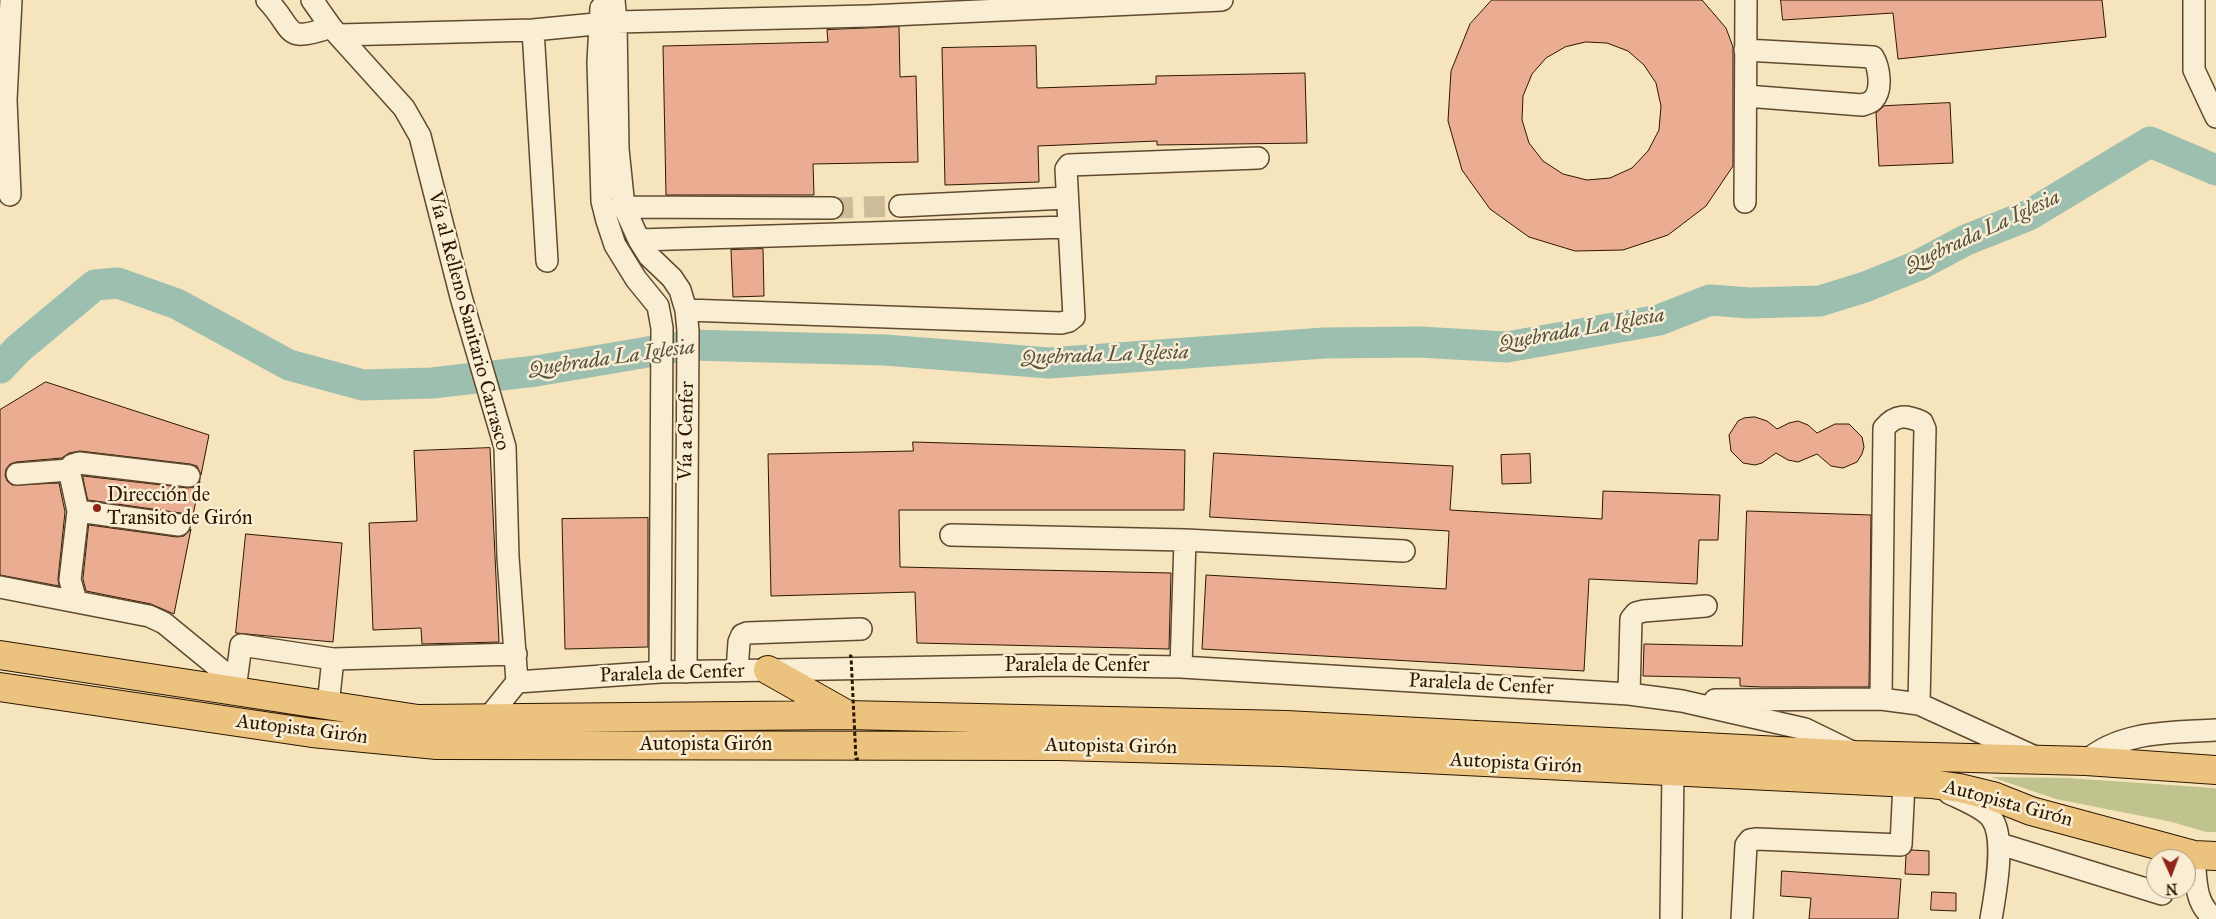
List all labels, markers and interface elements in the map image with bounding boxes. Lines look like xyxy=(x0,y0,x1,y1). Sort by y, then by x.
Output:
water label: Quebrada La Iglesia xyxy=(1902,185,2064,279)
street label: Vía al Relleno Sanitario Carrasco xyxy=(422,189,514,453)
water label: Quebrada La Iglesia xyxy=(1497,303,1667,357)
water label: Quebrada La Iglesia xyxy=(527,335,697,383)
water label: Quebrada La Iglesia xyxy=(1021,340,1189,372)
street label: Vía a Cenfer xyxy=(674,381,700,481)
place label: Dirección de Transito de Girón xyxy=(107,484,253,531)
marker: Dirección de Transito de Girón xyxy=(91,502,103,514)
street label: Paralela de Cenfer xyxy=(1004,654,1150,678)
street label: Paralela de Cenfer xyxy=(599,659,745,689)
street label: Paralela de Cenfer xyxy=(1408,669,1554,701)
street label: Autopista Girón xyxy=(235,710,369,750)
street label: Autopista Girón xyxy=(640,733,772,757)
street label: Autopista Girón xyxy=(1045,734,1177,760)
street label: Autopista Girón xyxy=(1449,749,1583,779)
street label: Autopista Girón xyxy=(1941,775,2075,833)
north arrow xyxy=(2146,849,2196,899)
text: N xyxy=(2165,880,2178,897)

